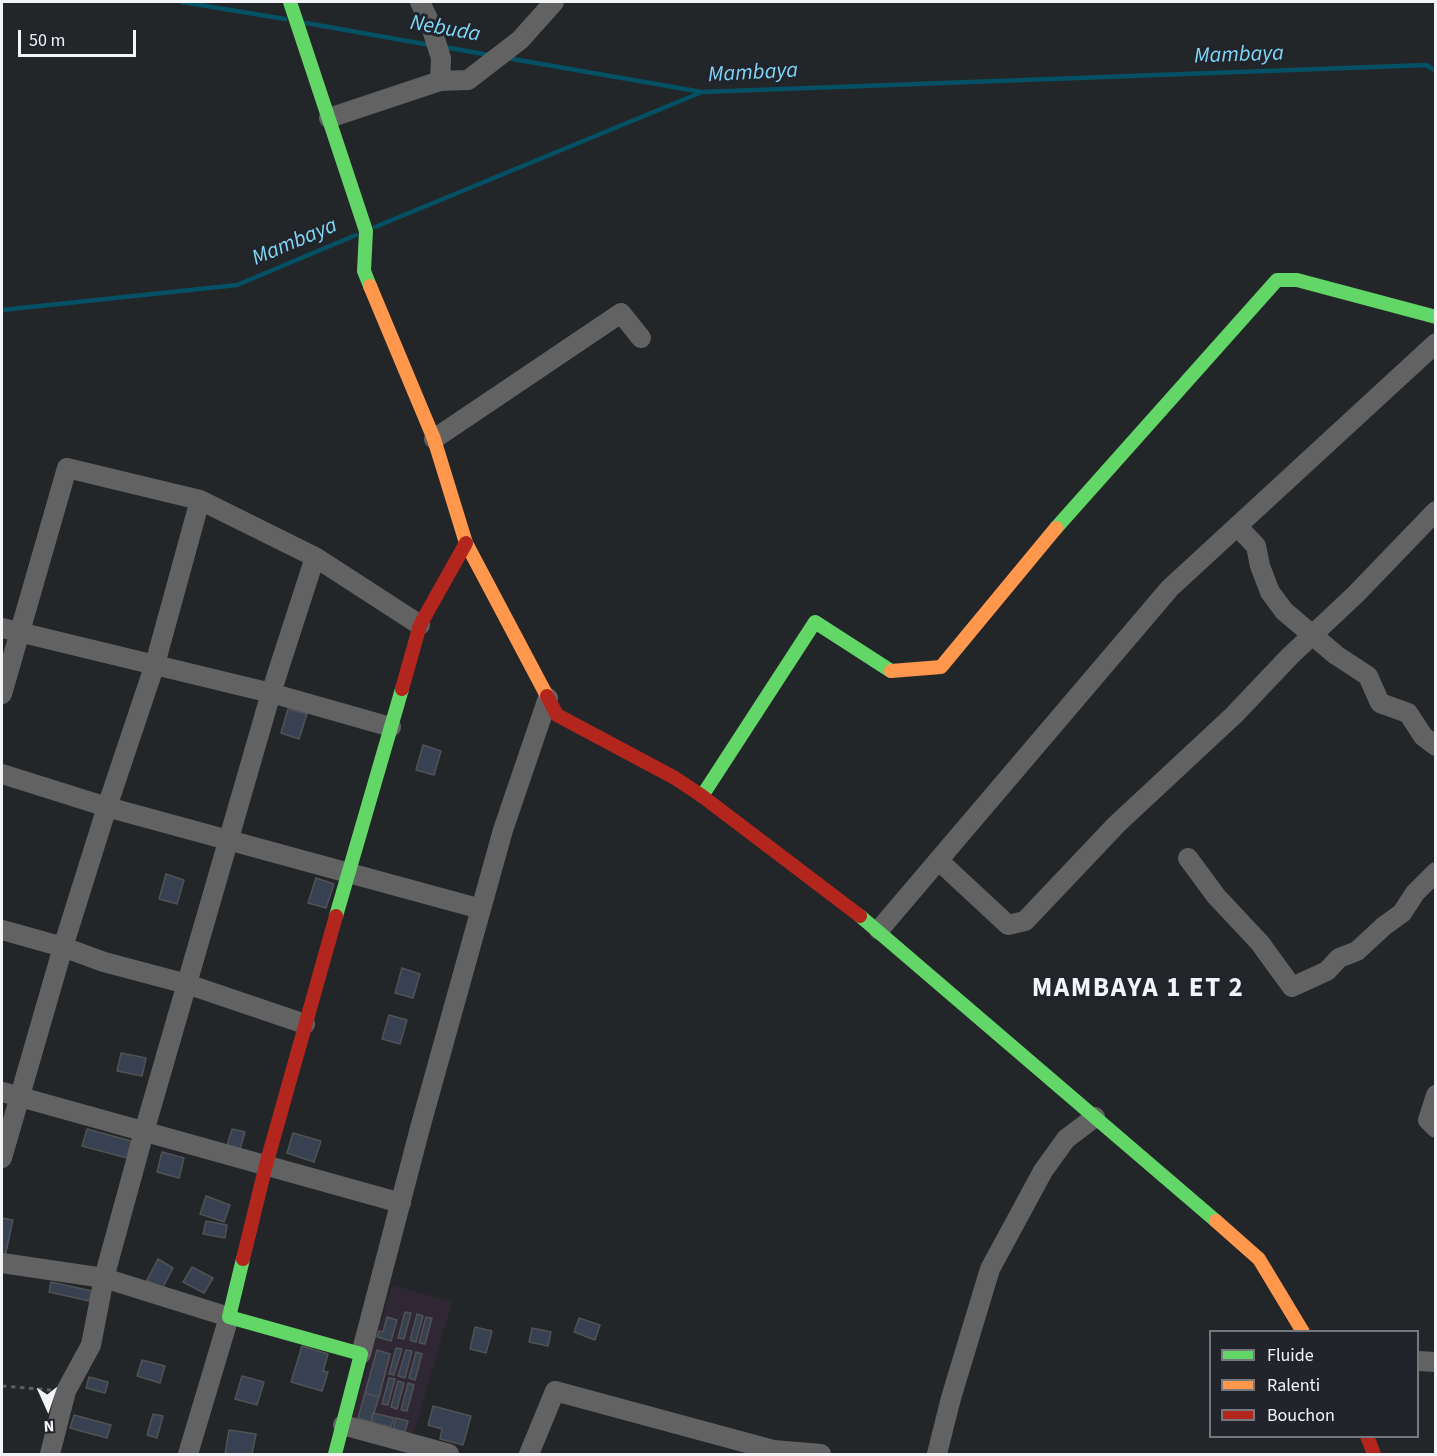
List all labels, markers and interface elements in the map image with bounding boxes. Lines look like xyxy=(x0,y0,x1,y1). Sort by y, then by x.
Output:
water label: Nebuda xyxy=(408,11,482,49)
scale bar xyxy=(21,18,140,56)
text: 50 m xyxy=(29,28,65,53)
water label: Mambaya xyxy=(1194,41,1284,71)
water label: Mambaya xyxy=(707,58,799,90)
water label: Mambaya xyxy=(248,213,342,273)
district label: MAMBAYA 1 ET 2 xyxy=(1032,974,1244,1006)
legend xyxy=(1209,1330,1419,1438)
text: Fluide xyxy=(1267,1343,1314,1368)
text: Ralenti xyxy=(1267,1373,1320,1398)
north arrow xyxy=(18,1378,78,1438)
text: Bouchon xyxy=(1267,1403,1335,1428)
text: N xyxy=(43,1415,55,1437)

